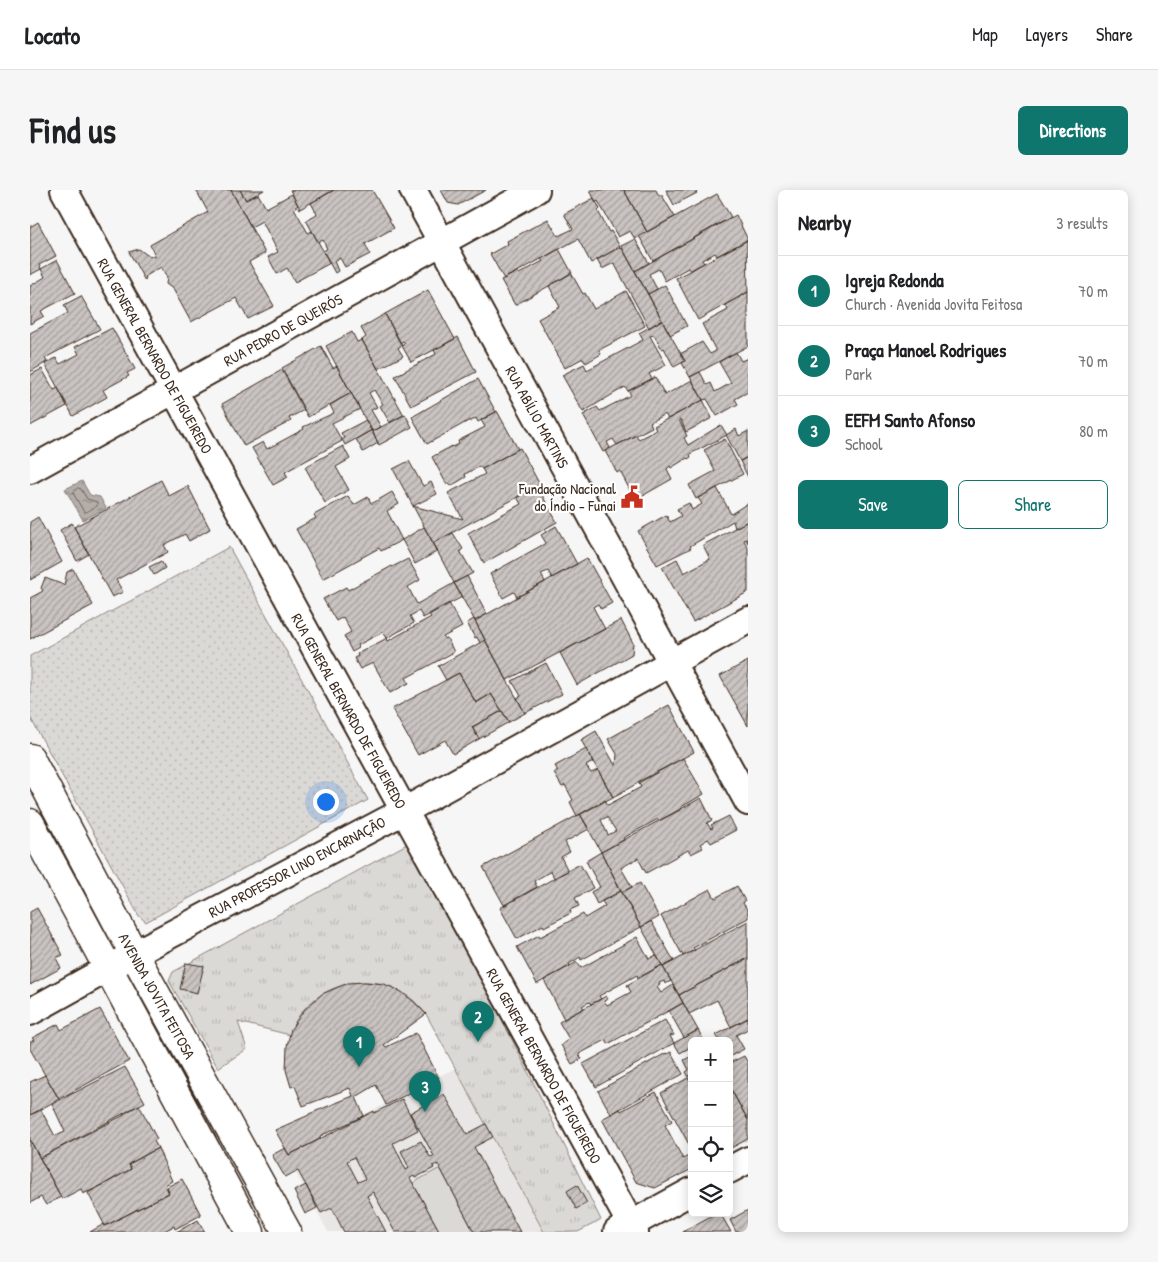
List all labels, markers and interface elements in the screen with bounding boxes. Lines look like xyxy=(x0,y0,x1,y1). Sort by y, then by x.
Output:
text: Locato xyxy=(25,19,80,51)
text: Map xyxy=(972,22,998,47)
text: Layers xyxy=(1026,22,1068,47)
text: Share xyxy=(1096,22,1133,47)
button: Directions xyxy=(1018,106,1128,155)
text: Find us xyxy=(30,107,116,154)
text: Nearby xyxy=(798,208,851,237)
text: 3 results xyxy=(1056,212,1108,234)
street label: RUA GENERAL BERNARDO DE FIGUEIREDO xyxy=(92,255,218,457)
text: Igreja Redonda xyxy=(845,267,944,293)
text: 1 xyxy=(811,280,817,302)
text: 70 m xyxy=(1078,280,1108,302)
street label: RUA PEDRO DE QUEIRÓS xyxy=(220,289,346,371)
text: Church · Avenida Jovita Feitosa xyxy=(845,293,1022,315)
text: Praça Manoel Rodrigues xyxy=(845,337,1006,363)
text: 2 xyxy=(810,350,818,372)
text: 70 m xyxy=(1078,350,1108,372)
street label: RUA ABÍLIO MARTINS xyxy=(500,362,574,472)
text: Park xyxy=(845,363,872,385)
text: EEFM Santo Afonso xyxy=(845,407,975,433)
text: 3 xyxy=(810,420,818,442)
text: 80 m xyxy=(1079,420,1108,442)
text: School xyxy=(845,433,882,455)
place label: Fundação Nacional do Índio - Funai xyxy=(518,478,616,516)
button: Save xyxy=(798,480,948,529)
button: Share xyxy=(958,480,1108,529)
public building icon: Fundação Nacional do Índio - Funai xyxy=(619,484,645,510)
street label: RUA GENERAL BERNARDO DE FIGUEIREDO xyxy=(286,610,412,812)
your location xyxy=(313,789,339,815)
street label: RUA PROFESSOR LINO ENCARNAÇÃO xyxy=(205,811,389,923)
street label: AVENIDA JOVITA FEITOSA xyxy=(114,929,201,1063)
street label: RUA GENERAL BERNARDO DE FIGUEIREDO xyxy=(481,965,607,1167)
pin: 2 xyxy=(462,1001,494,1042)
pin: 1 xyxy=(343,1026,375,1067)
map controls xyxy=(688,1037,733,1217)
button: + xyxy=(688,1037,733,1082)
pin: 3 xyxy=(409,1071,441,1112)
button: − xyxy=(688,1082,733,1127)
button: locate xyxy=(688,1127,733,1172)
button: layers xyxy=(688,1172,733,1217)

